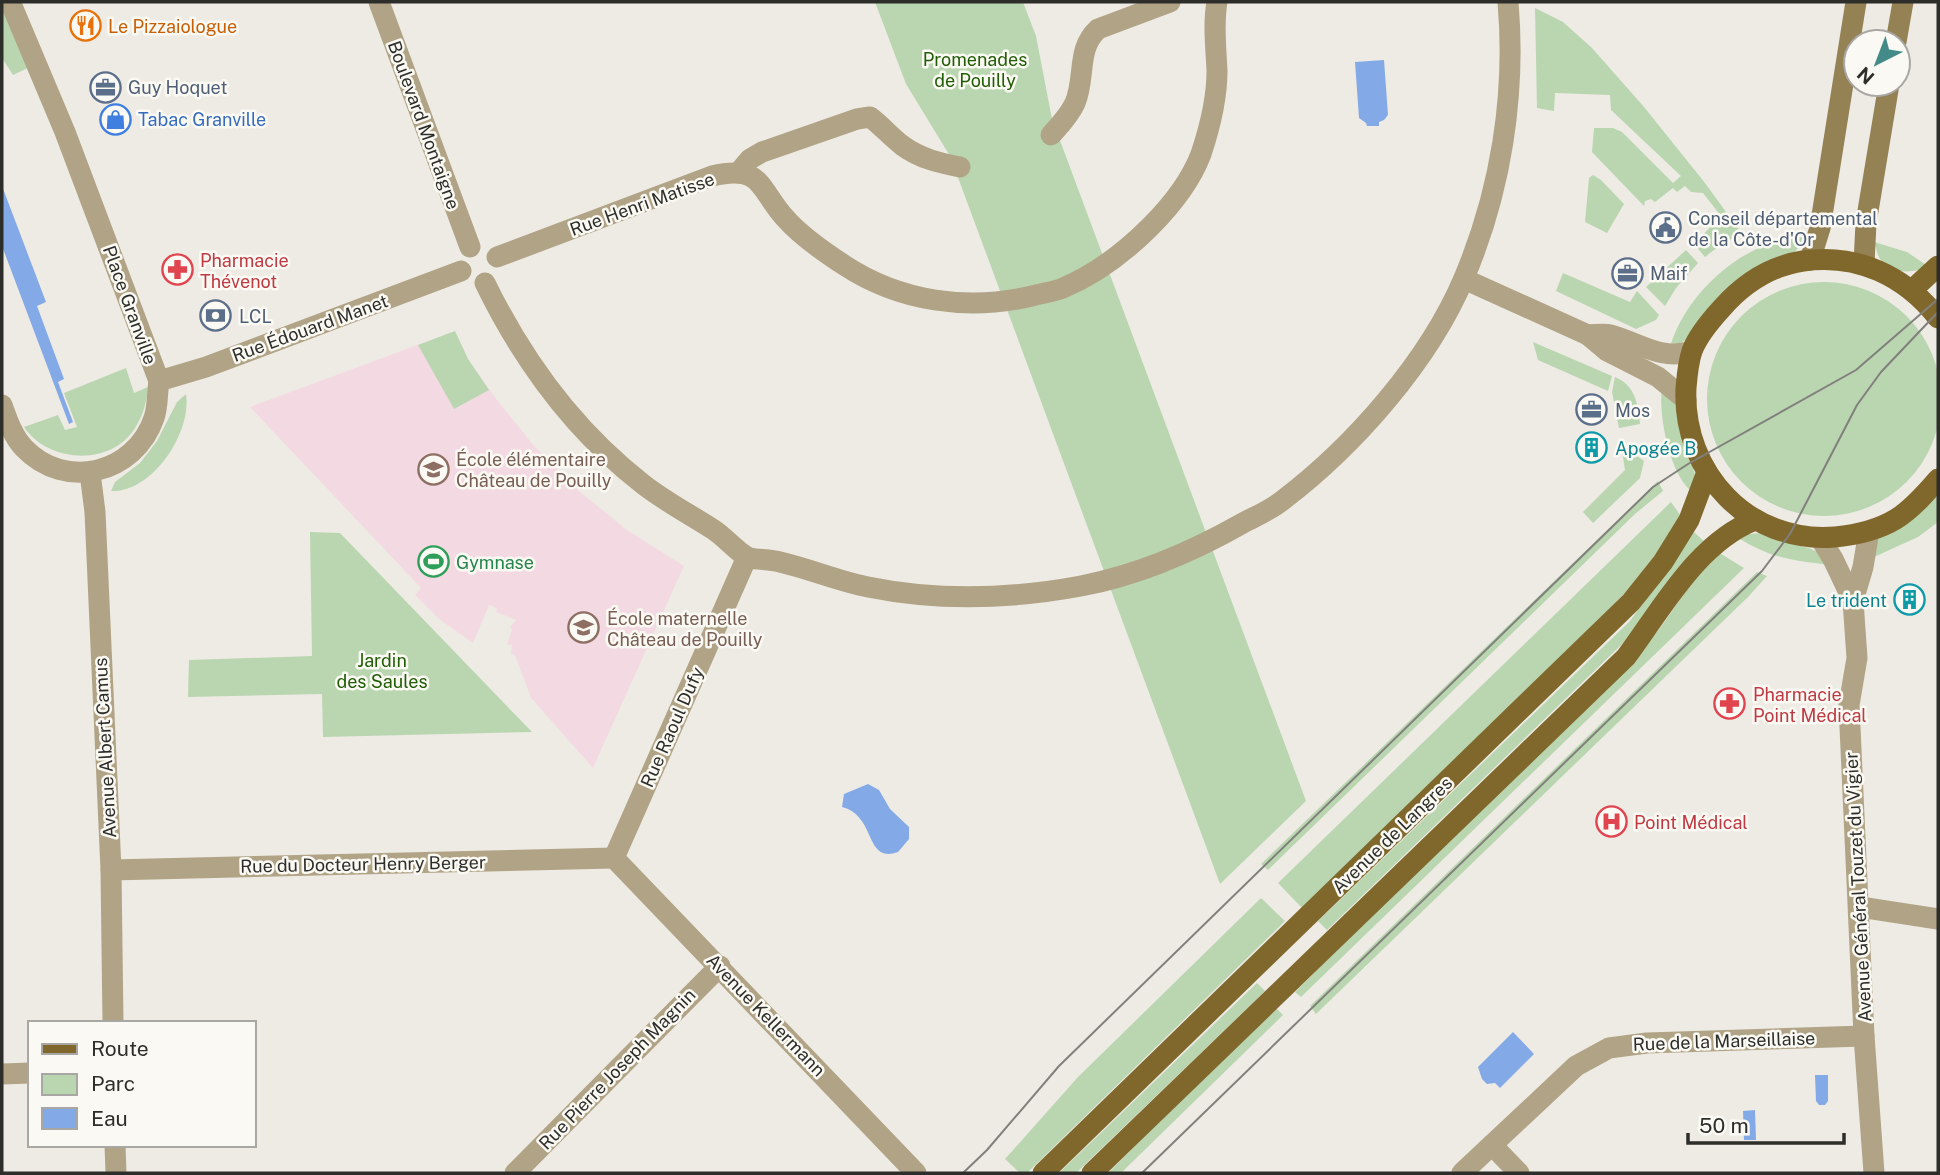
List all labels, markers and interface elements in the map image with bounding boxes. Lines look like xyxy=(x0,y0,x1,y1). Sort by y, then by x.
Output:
restaurant icon: Le Pizzaiologue xyxy=(68,9,102,43)
place label: Le Pizzaiologue xyxy=(108,16,237,37)
north arrow xyxy=(1842,28,1912,98)
street label: Boulevard Montaigne xyxy=(384,38,464,212)
park label: Promenades de Pouilly xyxy=(923,49,1027,91)
text: N xyxy=(1853,62,1879,89)
office icon: Guy Hoquet xyxy=(88,70,122,104)
place label: Guy Hoquet xyxy=(128,77,227,98)
shop icon: Tabac Granville xyxy=(98,102,132,136)
place label: Tabac Granville xyxy=(138,109,266,130)
street label: Rue Henri Matisse xyxy=(567,168,717,240)
place label: Conseil départemental de la Côte-d'Or xyxy=(1688,208,1878,250)
public building icon: Conseil départemental de la Côte-d'Or xyxy=(1648,211,1682,245)
street label: Place Granville xyxy=(99,243,161,367)
place label: Pharmacie Thévenot xyxy=(200,250,289,292)
pharmacy icon: Pharmacie Thévenot xyxy=(160,253,194,287)
office icon: Maif xyxy=(1610,256,1644,290)
place label: Maif xyxy=(1650,263,1687,284)
street label: Rue Édouard Manet xyxy=(229,289,391,366)
bank icon: LCL xyxy=(199,299,233,333)
place label: LCL xyxy=(239,306,272,327)
office icon: Mos xyxy=(1575,393,1609,427)
place label: Mos xyxy=(1615,400,1650,421)
building icon: Apogée B xyxy=(1575,431,1609,465)
place label: Apogée B xyxy=(1615,438,1696,459)
place label: École élémentaire Château de Pouilly xyxy=(456,448,612,491)
school or university icon: École élémentaire Château de Pouilly xyxy=(416,452,450,486)
sports icon: Gymnase xyxy=(416,545,450,579)
place label: Gymnase xyxy=(456,552,534,573)
building icon: Le trident xyxy=(1893,583,1927,617)
place label: Le trident xyxy=(1806,590,1887,611)
place label: École maternelle Château de Pouilly xyxy=(607,607,763,650)
school or university icon: École maternelle Château de Pouilly xyxy=(567,611,601,645)
park label: Jardin des Saules xyxy=(336,650,428,692)
street label: Avenue Albert Camus xyxy=(90,657,120,839)
street label: Rue Raoul Dufy xyxy=(636,663,708,790)
place label: Pharmacie Point Médical xyxy=(1753,684,1867,726)
pharmacy icon: Pharmacie Point Médical xyxy=(1713,687,1747,721)
street label: Avenue Général Touzet du Vigier xyxy=(1840,751,1876,1023)
street label: Avenue de Langres xyxy=(1328,772,1456,898)
hospital icon: Point Médical xyxy=(1594,805,1628,839)
place label: Point Médical xyxy=(1634,812,1748,833)
street label: Rue du Docteur Henry Berger xyxy=(240,851,486,877)
street label: Avenue Kellermann xyxy=(702,950,830,1080)
street label: Rue Pierre Joseph Magnin xyxy=(535,984,699,1154)
legend xyxy=(28,1021,256,1147)
street label: Rue de la Marseillaise xyxy=(1632,1027,1816,1055)
text: Route xyxy=(91,1036,149,1061)
text: Parc xyxy=(91,1071,135,1096)
scale bar xyxy=(1688,1102,1844,1146)
text: Eau xyxy=(91,1106,128,1131)
text: 50 m xyxy=(1699,1113,1749,1138)

